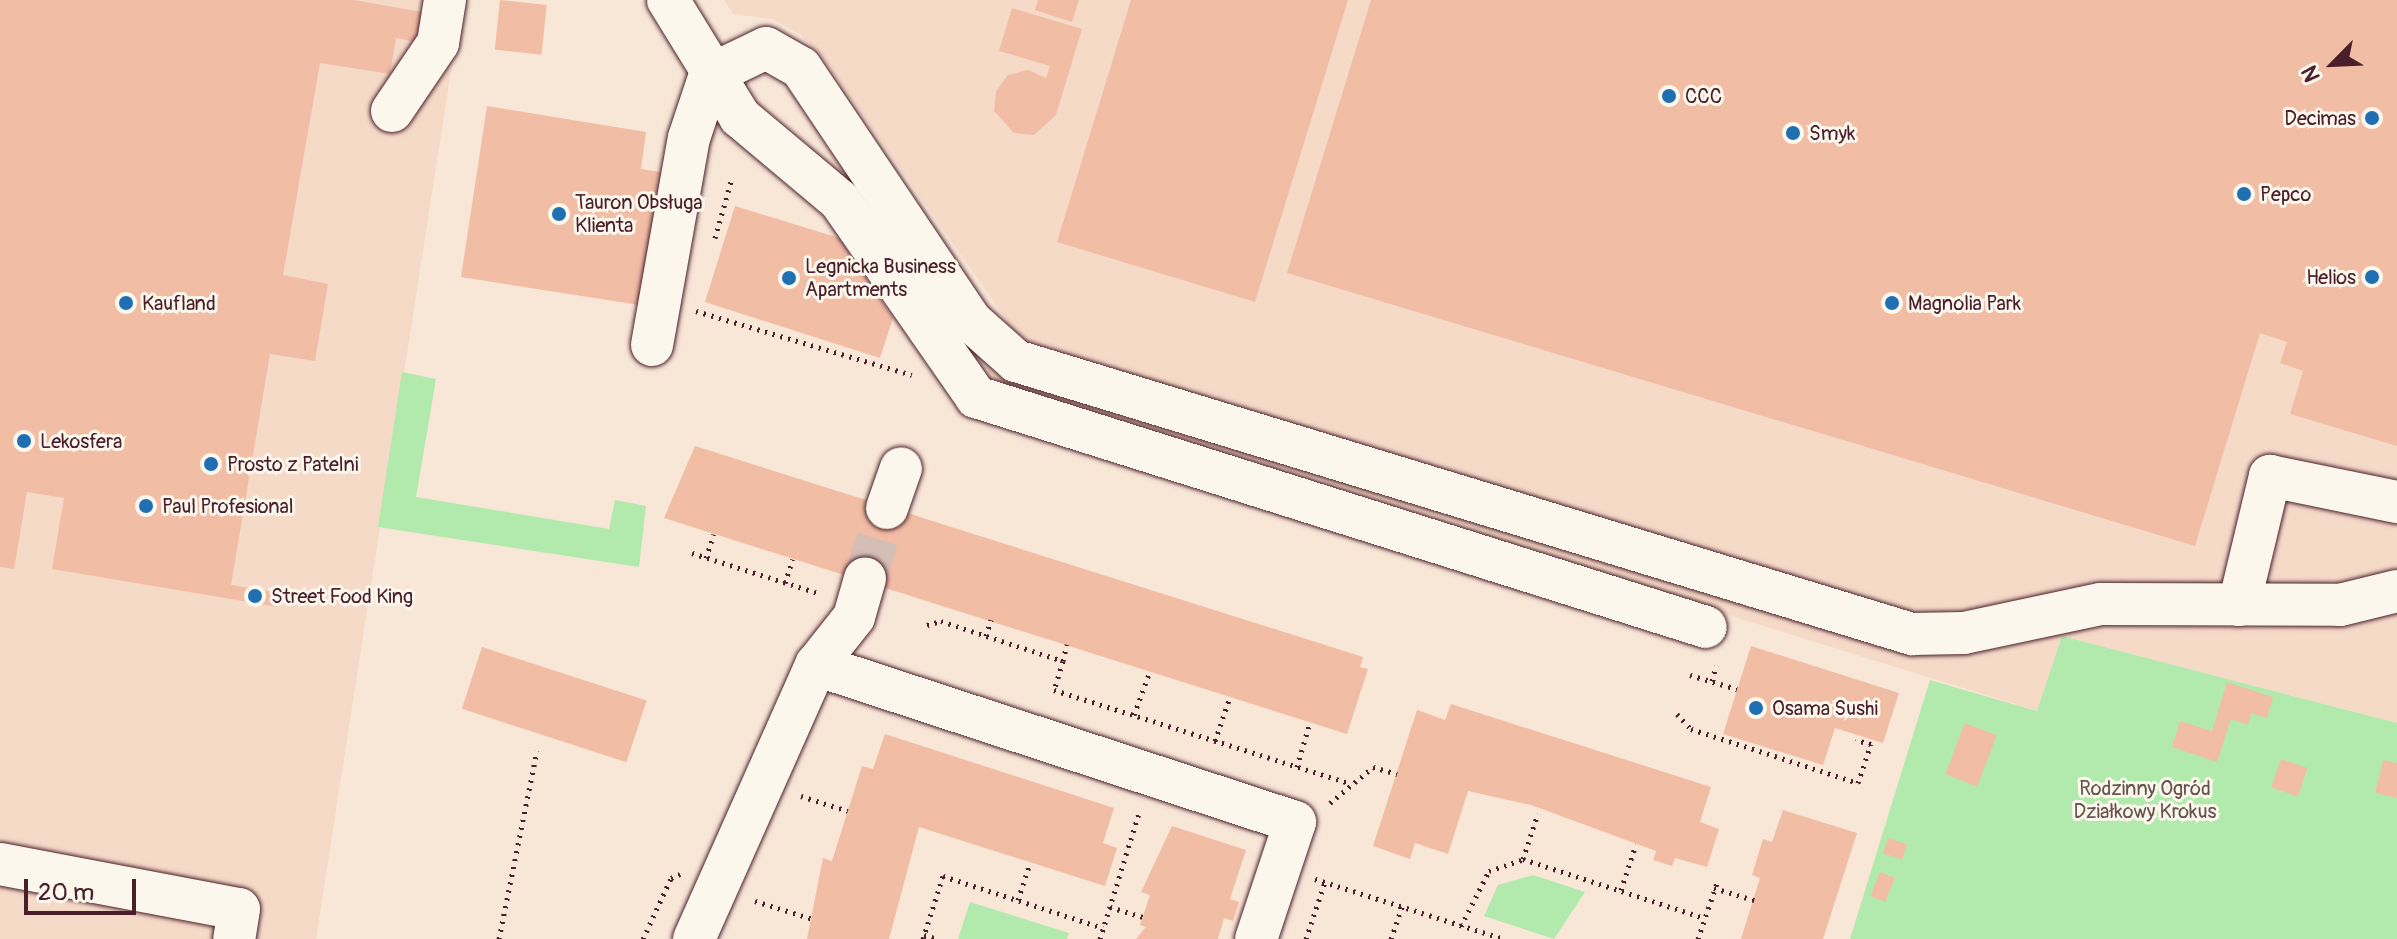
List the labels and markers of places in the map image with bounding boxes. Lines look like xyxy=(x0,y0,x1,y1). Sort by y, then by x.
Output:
place label: CCC xyxy=(1685,84,1722,108)
marker: CCC xyxy=(1660,87,1678,105)
place label: Decimas xyxy=(2284,106,2356,130)
marker: Decimas xyxy=(2363,109,2381,127)
place label: Smyk xyxy=(1809,121,1855,145)
marker: Smyk xyxy=(1784,124,1802,142)
place label: Pepco xyxy=(2260,182,2311,206)
marker: Pepco xyxy=(2235,185,2253,203)
place label: Tauron Obsługa Klienta xyxy=(575,190,703,237)
marker: Tauron Obsługa Klienta xyxy=(550,205,568,223)
place label: Legnicka Business Apartments xyxy=(805,254,956,301)
place label: Helios xyxy=(2306,265,2356,289)
marker: Helios xyxy=(2363,268,2381,286)
marker: Legnicka Business Apartments xyxy=(780,269,798,287)
place label: Kaufland xyxy=(142,291,216,315)
place label: Magnolia Park xyxy=(1908,291,2021,315)
marker: Kaufland xyxy=(117,294,135,312)
marker: Magnolia Park xyxy=(1883,294,1901,312)
place label: Lekosfera xyxy=(40,429,122,453)
marker: Lekosfera xyxy=(15,432,33,450)
place label: Prosto z Patelni xyxy=(227,452,358,476)
marker: Prosto z Patelni xyxy=(202,455,220,473)
place label: Paul Profesional xyxy=(162,494,294,518)
marker: Paul Profesional xyxy=(137,497,155,515)
place label: Street Food King xyxy=(271,584,413,608)
marker: Street Food King xyxy=(246,587,264,605)
place label: Osama Sushi xyxy=(1772,696,1878,720)
marker: Osama Sushi xyxy=(1747,699,1765,717)

